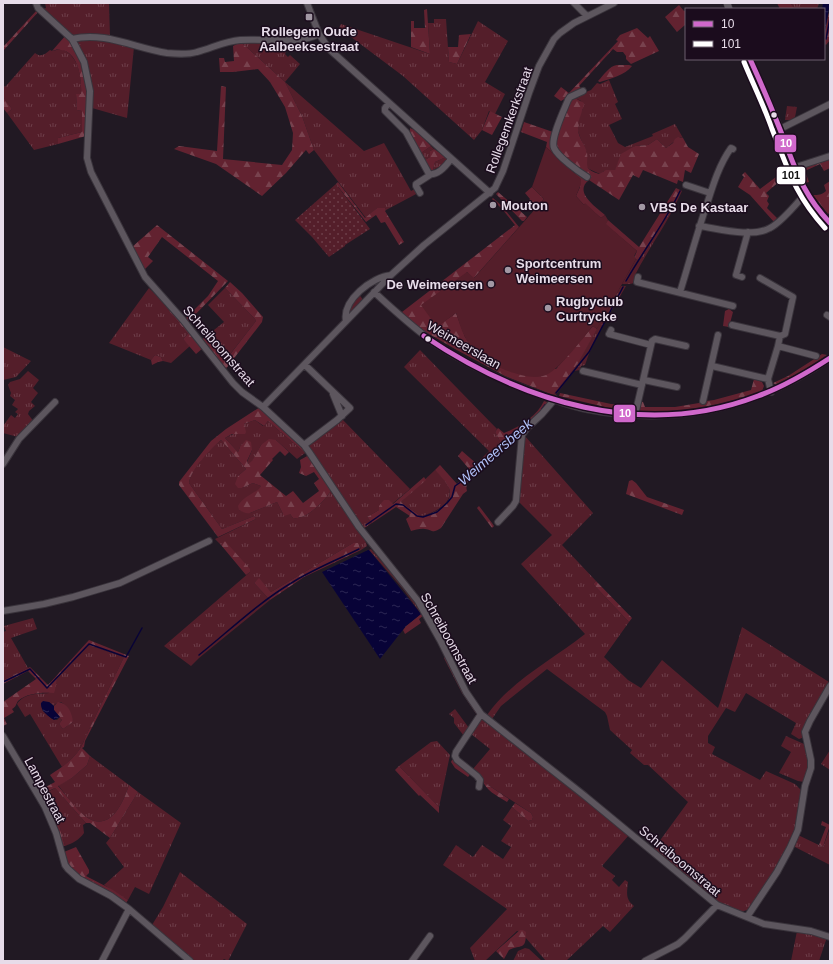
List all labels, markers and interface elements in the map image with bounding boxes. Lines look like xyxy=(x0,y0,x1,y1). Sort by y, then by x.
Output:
legend xyxy=(685,8,825,60)
marker: Rollegem Oude Aalbeeksestraat xyxy=(304,12,314,22)
text: 10 xyxy=(721,17,735,31)
place label: Rollegem Oude Aalbeeksestraat xyxy=(259,24,360,54)
text: 101 xyxy=(721,37,741,51)
street label: Rollegemkerkstraat xyxy=(483,64,535,175)
unlabelled marker xyxy=(769,110,779,120)
line badge: 10 xyxy=(774,134,797,153)
text: 10 xyxy=(780,137,792,149)
line badge: 101 xyxy=(776,166,806,185)
text: 101 xyxy=(782,169,800,181)
place label: Mouton xyxy=(501,198,548,213)
marker: Mouton xyxy=(488,200,498,210)
place label: VBS De Kastaar xyxy=(650,200,748,215)
marker: VBS De Kastaar xyxy=(637,202,647,212)
place label: Sportcentrum Weimeersen xyxy=(516,256,601,286)
marker: Sportcentrum Weimeersen xyxy=(503,265,513,275)
place label: De Weimeersen xyxy=(386,277,483,292)
marker: De Weimeersen xyxy=(486,279,496,289)
place label: Rugbyclub Curtrycke xyxy=(556,294,623,324)
street label: Schreiboomstraat xyxy=(180,303,258,390)
marker: Rugbyclub Curtrycke xyxy=(543,303,553,313)
street label: Weimeerslaan xyxy=(424,318,504,372)
unlabelled marker xyxy=(423,334,433,344)
line badge: 10 xyxy=(613,404,636,423)
text: 10 xyxy=(619,407,631,419)
water label: Weimeersbeek xyxy=(455,415,536,489)
street label: Schreiboomstraat xyxy=(418,590,480,687)
street label: Lampestraat xyxy=(21,755,69,826)
street label: Schreiboomstraat xyxy=(636,823,724,900)

